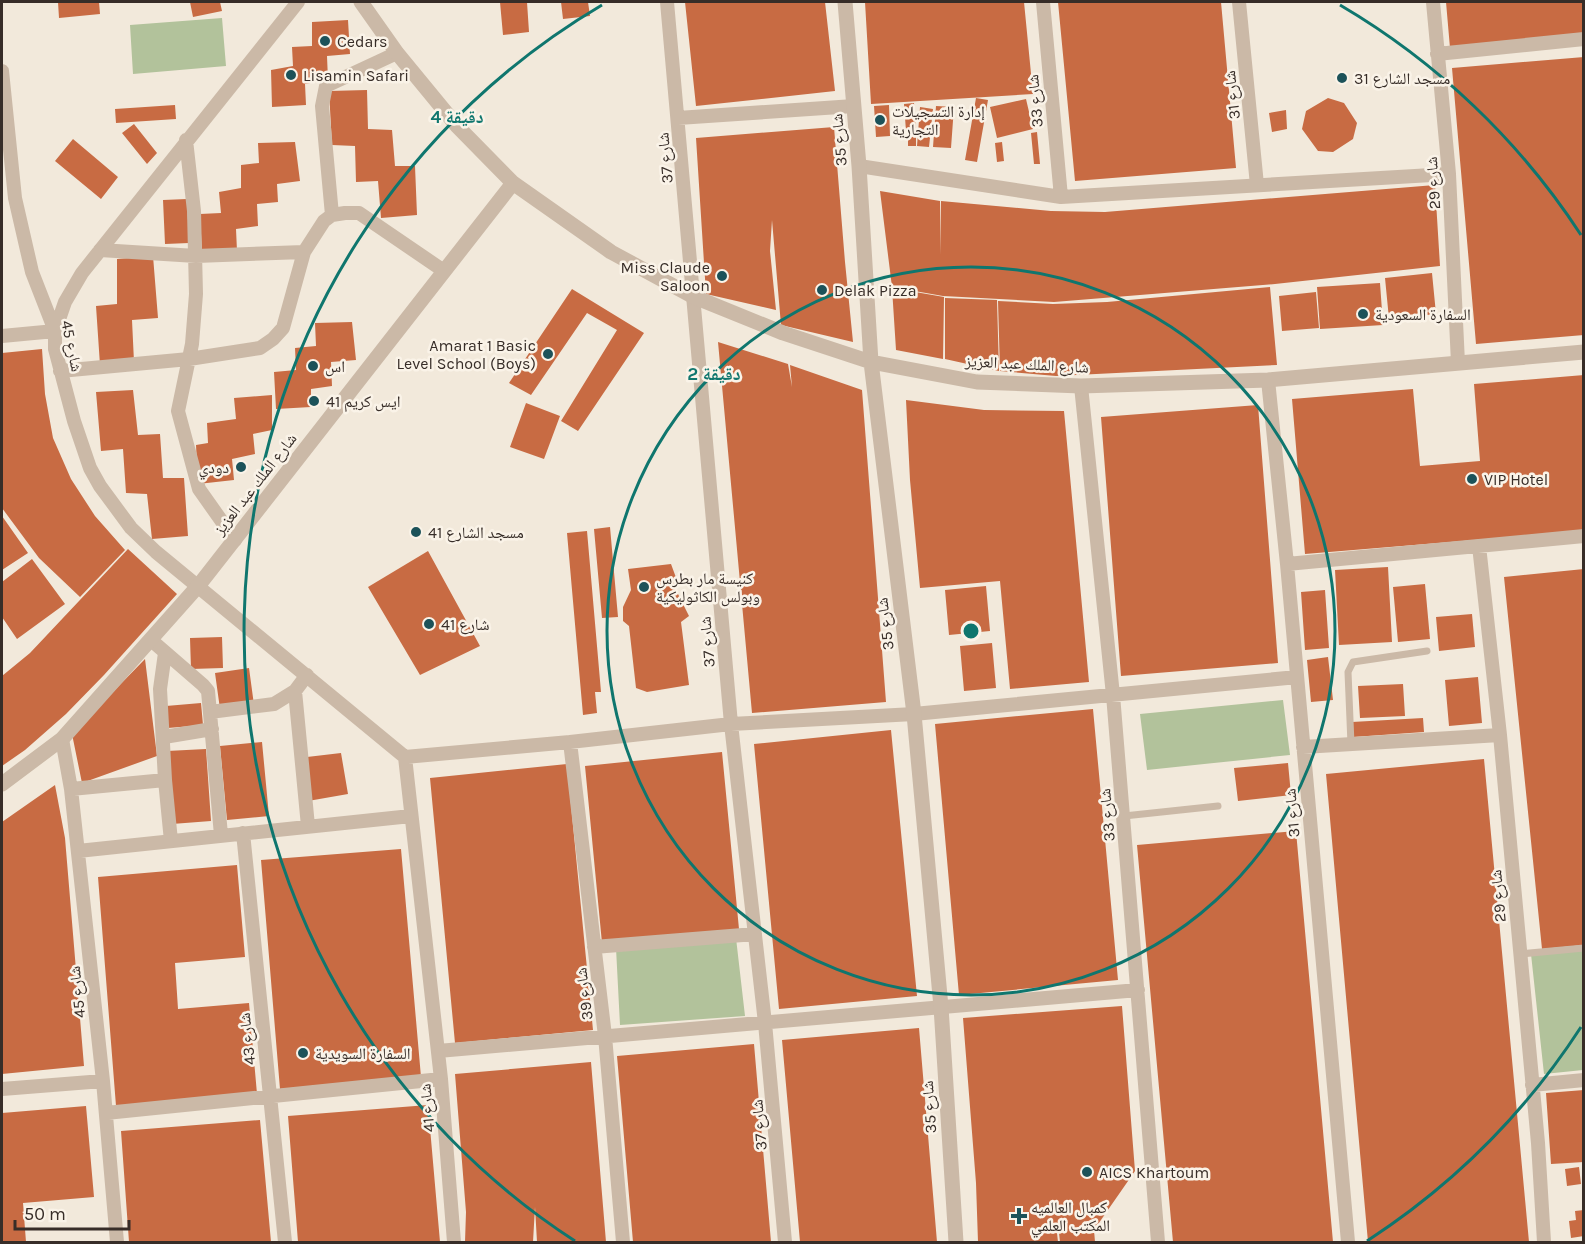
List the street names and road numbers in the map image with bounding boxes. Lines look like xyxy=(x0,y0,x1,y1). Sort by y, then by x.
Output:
street label: شارع 31 xyxy=(1220,70,1245,120)
street label: شارع 33 xyxy=(1023,74,1048,128)
street label: شارع 35 xyxy=(827,113,852,167)
street label: شارع 37 xyxy=(653,132,678,184)
street label: شارع 29 xyxy=(1422,156,1445,210)
street label: شارع 45 xyxy=(56,319,87,374)
street label: شارع الملك عبد العزيز xyxy=(964,351,1089,378)
street label: شارع الملك عبد العزيز xyxy=(209,429,301,540)
street label: شارع 35 xyxy=(872,597,899,651)
street label: شارع 37 xyxy=(695,616,720,668)
street label: شارع 33 xyxy=(1095,788,1120,842)
street label: شارع 31 xyxy=(1280,788,1305,838)
street label: شارع 29 xyxy=(1486,869,1511,923)
street label: شارع 45 xyxy=(65,965,90,1019)
street label: شارع 39 xyxy=(571,966,598,1021)
street label: شارع 43 xyxy=(235,1012,260,1066)
street label: شارع 35 xyxy=(918,1080,941,1134)
street label: شارع 41 xyxy=(415,1083,440,1133)
street label: شارع 37 xyxy=(747,1099,772,1151)

